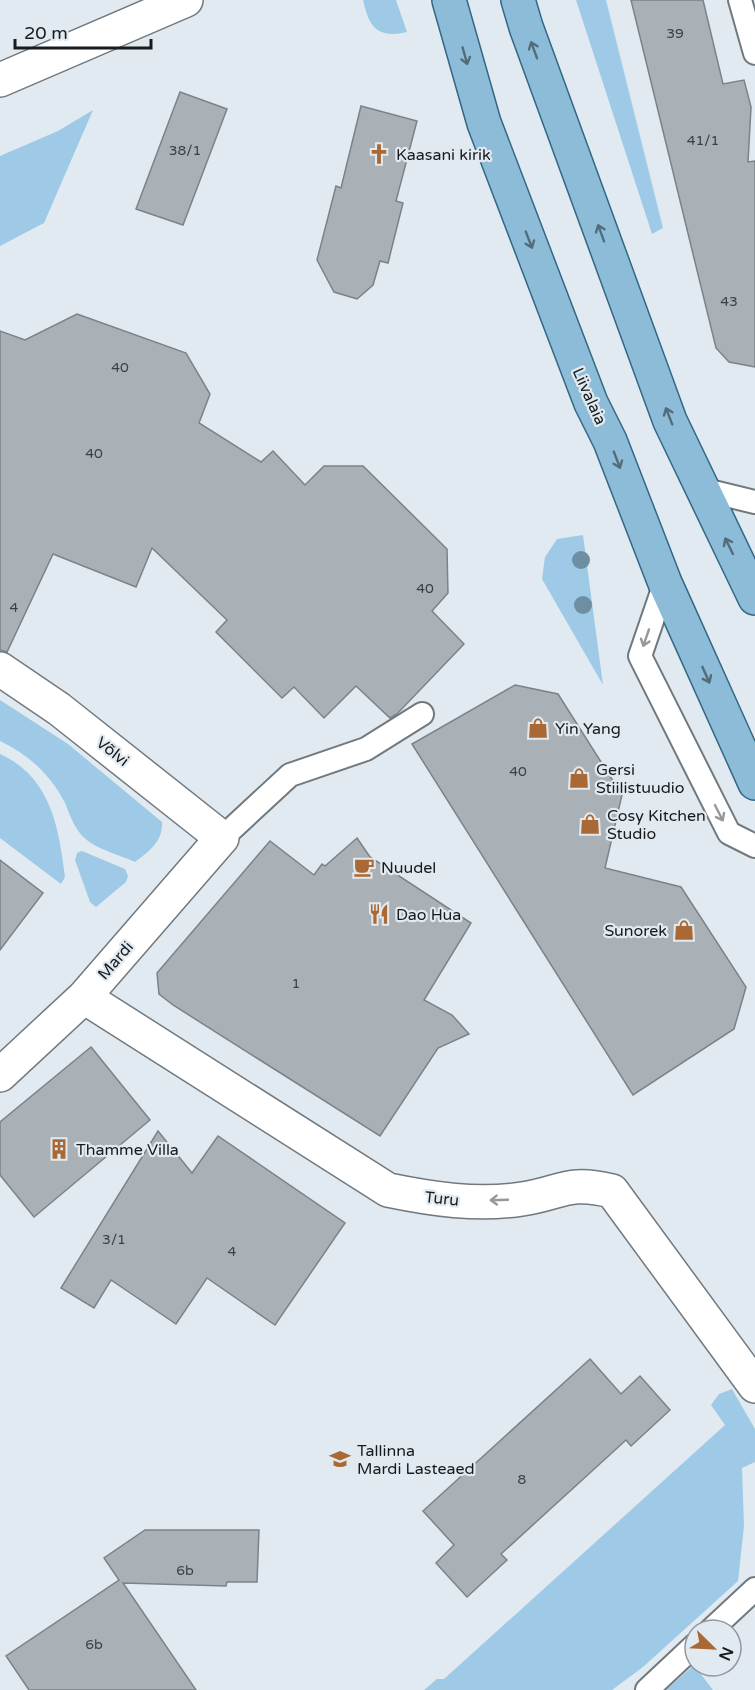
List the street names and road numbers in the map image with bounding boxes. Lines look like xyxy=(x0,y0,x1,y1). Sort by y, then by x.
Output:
street label: Liivalaia xyxy=(568,365,611,428)
street label: Võlvi xyxy=(92,733,133,771)
street label: Mardi xyxy=(94,937,138,984)
street label: Turu xyxy=(424,1187,460,1211)

